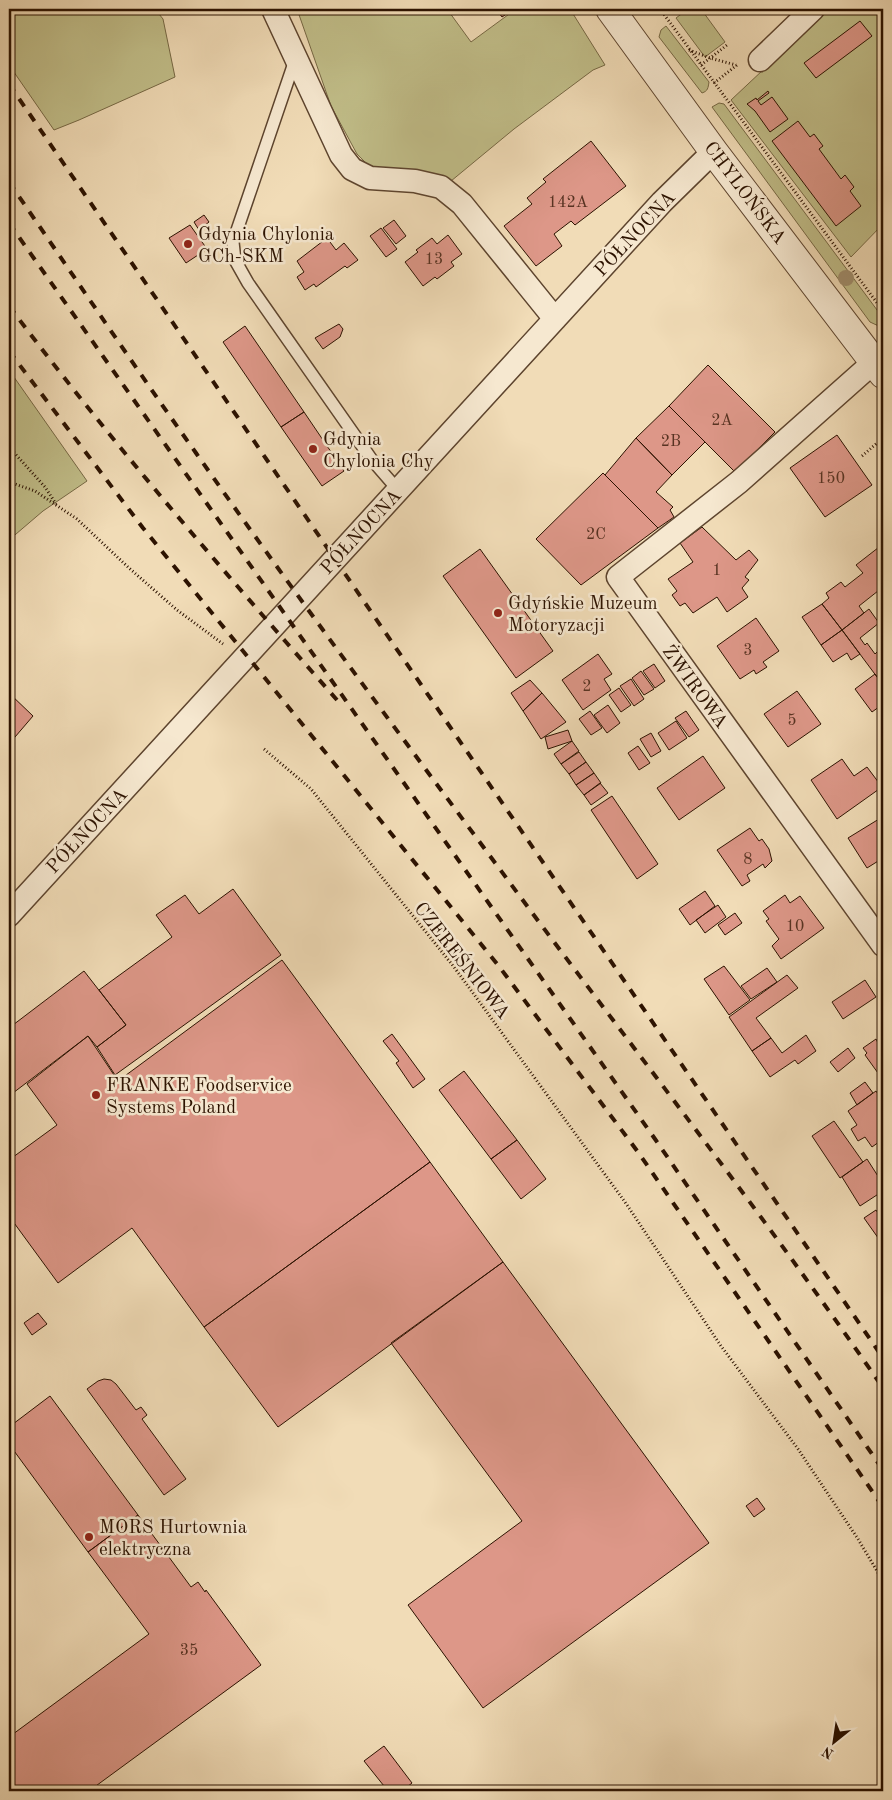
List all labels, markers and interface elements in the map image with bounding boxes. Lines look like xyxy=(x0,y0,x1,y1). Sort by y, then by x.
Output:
street label: CHYLOŃSKA xyxy=(699,136,793,249)
street label: PÓŁNOCNA xyxy=(588,185,680,281)
house number: 142A xyxy=(548,195,588,211)
place label: Gdynia Chylonia GCh-SKM xyxy=(198,226,335,267)
marker: Gdynia Chylonia GCh-SKM xyxy=(182,238,194,250)
house number: 13 xyxy=(425,252,443,268)
house number: 2A xyxy=(711,413,733,429)
place label: Gdynia Chylonia Chy xyxy=(323,431,434,472)
house number: 2B xyxy=(661,434,681,450)
marker: Gdynia Chylonia Chy xyxy=(307,443,319,455)
house number: 150 xyxy=(817,471,845,487)
street label: PÓŁNOCNA xyxy=(314,483,406,579)
house number: 2C xyxy=(586,527,606,543)
house number: 1 xyxy=(712,563,722,579)
place label: Gdyńskie Muzeum Motoryzacji xyxy=(508,595,658,636)
marker: Gdyńskie Muzeum Motoryzacji xyxy=(492,607,504,619)
street label: ŻWIROWA xyxy=(658,641,733,733)
house number: 3 xyxy=(743,643,753,659)
house number: 2 xyxy=(582,679,592,695)
house number: 5 xyxy=(787,713,797,729)
street label: PÓŁNOCNA xyxy=(40,782,132,878)
house number: 8 xyxy=(743,852,753,868)
street label: CZEREŚNIOWA xyxy=(410,896,517,1024)
house number: 10 xyxy=(786,919,804,935)
place label: FRANKE Foodservice Systems Poland xyxy=(106,1077,292,1118)
marker: FRANKE Foodservice Systems Poland xyxy=(90,1089,102,1101)
place label: MORS Hurtownia elektryczna xyxy=(99,1519,248,1560)
marker: MORS Hurtownia elektryczna xyxy=(83,1531,95,1543)
house number: 35 xyxy=(180,1643,198,1659)
north arrow xyxy=(810,1718,860,1768)
text: N xyxy=(820,1744,836,1761)

